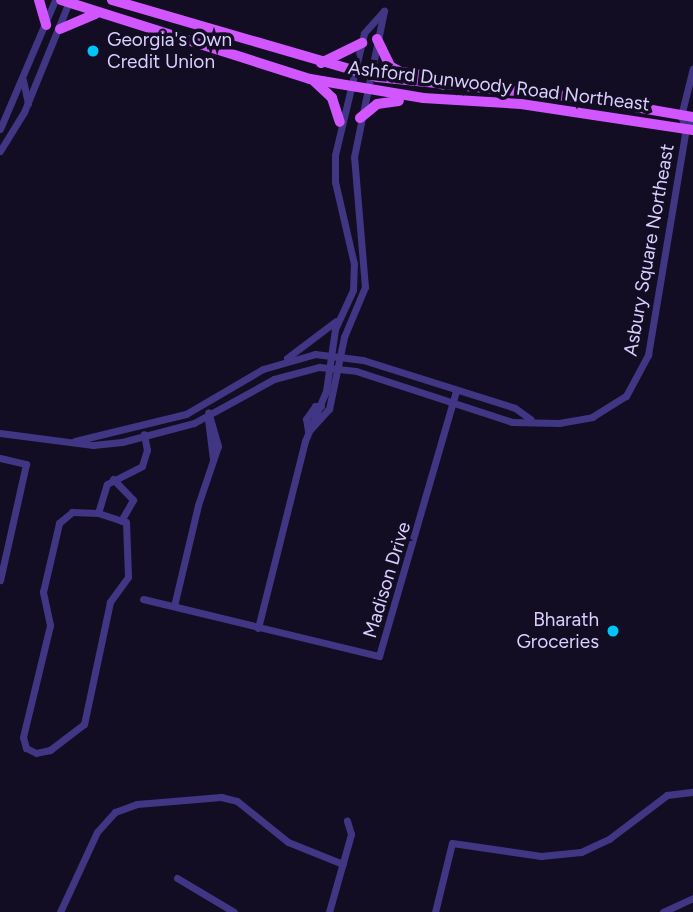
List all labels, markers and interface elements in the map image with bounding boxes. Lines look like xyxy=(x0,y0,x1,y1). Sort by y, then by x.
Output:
place label: Georgia's Own Credit Union xyxy=(107,29,232,73)
marker: Georgia's Own Credit Union xyxy=(85,43,101,59)
street label: Ashford Dunwoody Road Northeast xyxy=(347,56,651,116)
street label: Asbury Square Northeast xyxy=(619,142,679,358)
street label: Madison Drive xyxy=(358,519,416,641)
place label: Bharath Groceries xyxy=(516,609,599,653)
marker: Bharath Groceries xyxy=(605,623,621,639)

